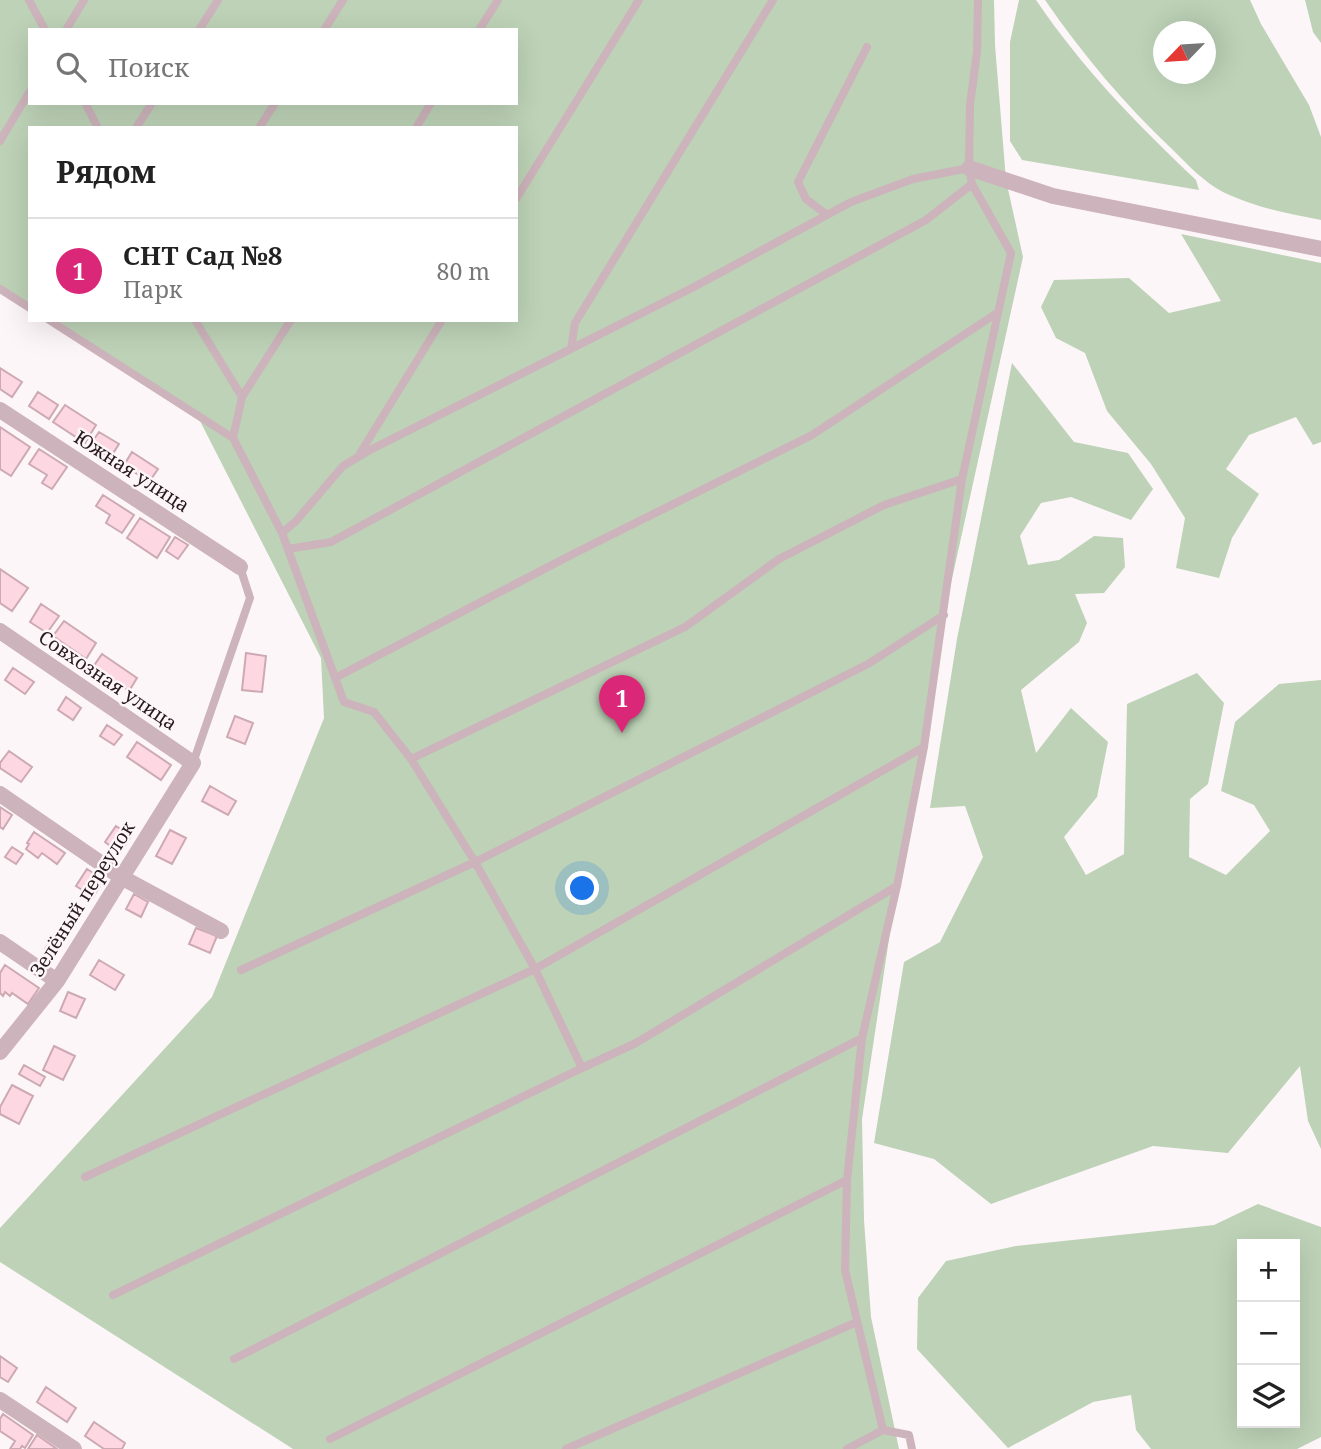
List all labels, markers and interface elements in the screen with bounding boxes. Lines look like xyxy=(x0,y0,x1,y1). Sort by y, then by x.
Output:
north arrow xyxy=(1153,21,1216,84)
search box xyxy=(28,28,518,105)
icon: search xyxy=(52,48,90,86)
text: Поиск xyxy=(108,49,189,85)
text: Рядом xyxy=(56,151,156,192)
text: СНТ Сад №8 xyxy=(123,237,282,273)
text: 1 xyxy=(73,255,86,287)
text: 80 m xyxy=(437,255,490,287)
text: Парк xyxy=(123,273,182,305)
street label: Южная улица xyxy=(69,424,195,518)
street label: Совхозная улица xyxy=(34,624,182,736)
pin: 1 xyxy=(599,675,645,733)
street label: Зелёный переулок xyxy=(24,816,141,982)
your location xyxy=(565,871,599,905)
map controls xyxy=(1237,1239,1300,1428)
button: + xyxy=(1237,1239,1300,1302)
button: − xyxy=(1237,1302,1300,1365)
button: layers xyxy=(1237,1365,1300,1428)

